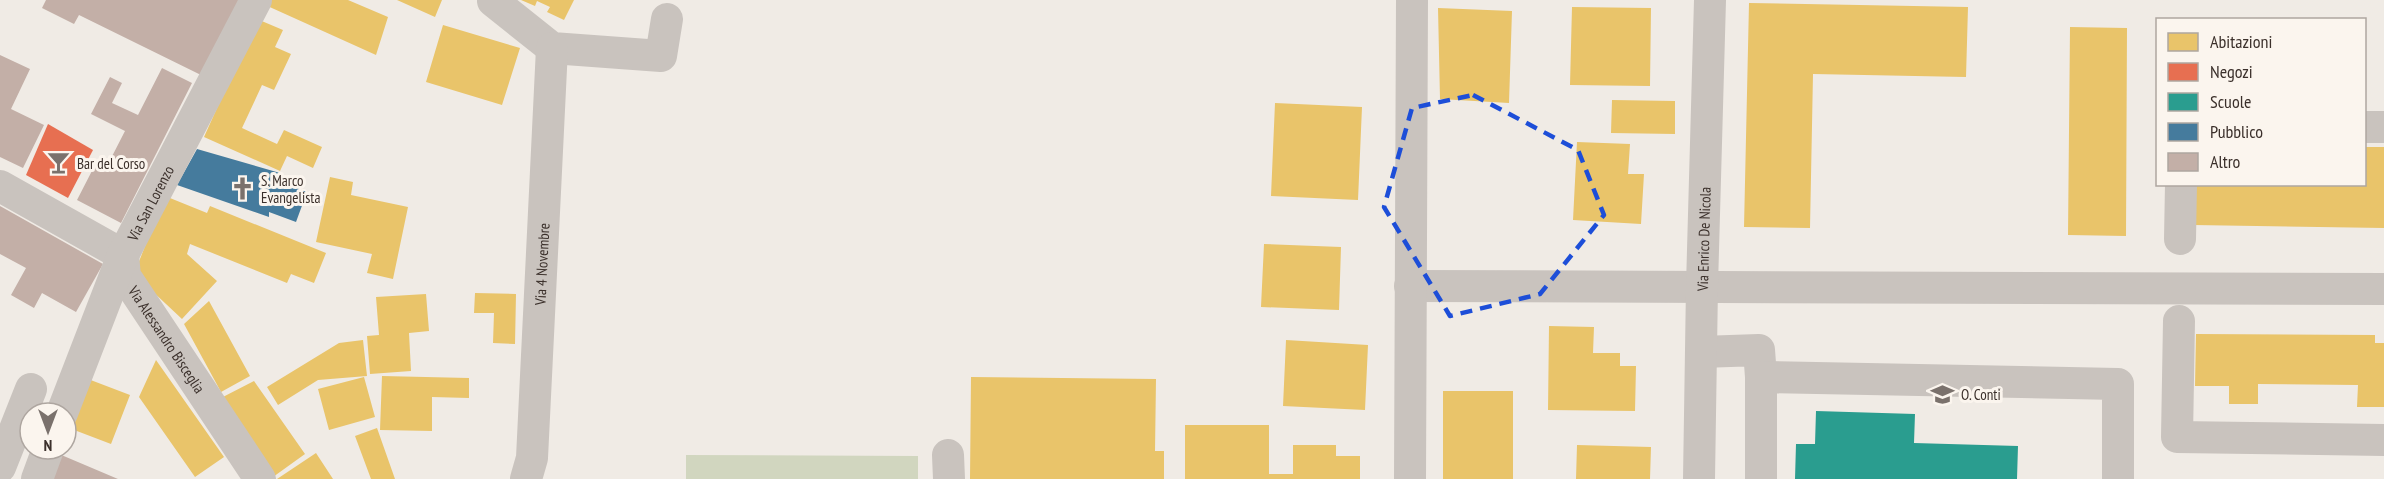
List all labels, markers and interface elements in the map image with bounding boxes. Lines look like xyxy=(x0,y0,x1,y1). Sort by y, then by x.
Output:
legend xyxy=(2156,18,2366,186)
text: Abitazioni xyxy=(2210,30,2272,53)
text: Negozi xyxy=(2210,60,2253,83)
text: Scuole xyxy=(2210,90,2251,113)
text: Pubblico xyxy=(2210,120,2263,143)
bar icon: Bar del Corso xyxy=(46,150,72,176)
text: Altro xyxy=(2210,150,2241,173)
place label: Bar del Corso xyxy=(77,154,145,173)
street label: Via San Lorenzo xyxy=(122,162,178,245)
place label: S. Marco Evangelista xyxy=(261,171,320,207)
church icon: S. Marco Evangelista xyxy=(230,176,256,202)
street label: Via Enrico De Nicola xyxy=(1692,187,1714,292)
street label: Via 4 Novembre xyxy=(530,222,553,307)
street label: Via Alessandro Bisceglia xyxy=(124,281,209,396)
school or university icon: O. Conti xyxy=(1930,381,1956,407)
place label: O. Conti xyxy=(1961,385,2001,404)
north arrow xyxy=(18,401,78,461)
text: N xyxy=(44,436,52,456)

